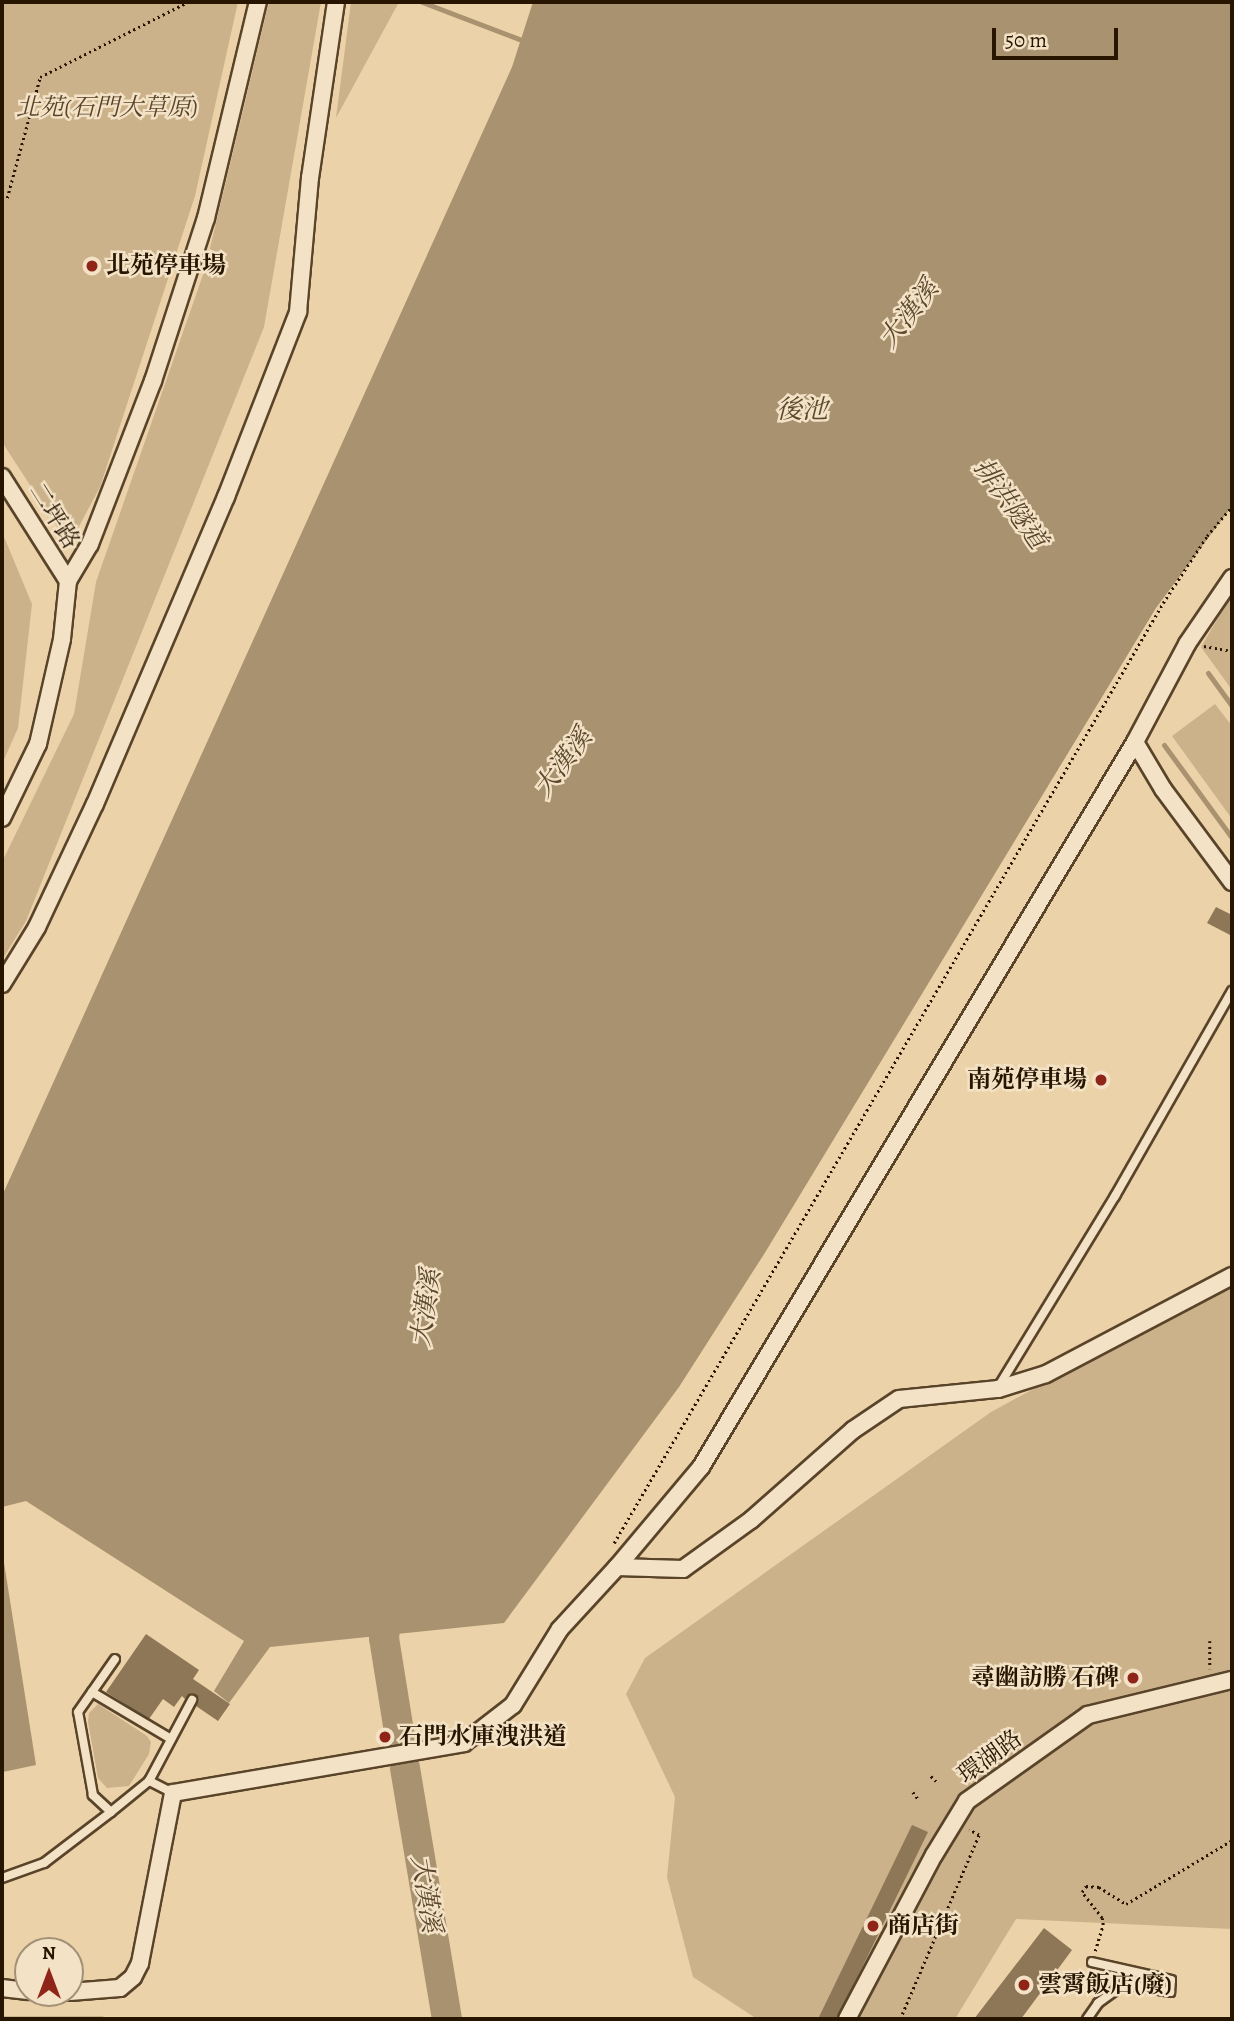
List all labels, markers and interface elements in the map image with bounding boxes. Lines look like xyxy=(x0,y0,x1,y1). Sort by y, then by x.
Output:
scale bar xyxy=(996,14,1122,58)
text: 50 m xyxy=(1005,26,1047,54)
park label: 北苑(石門大草原) xyxy=(16,94,198,122)
place label: 北苑停車場 xyxy=(106,252,226,280)
marker: 北苑停車場 xyxy=(84,258,100,274)
water label: 大漢溪 xyxy=(873,274,945,354)
water label: 後池 xyxy=(776,394,828,426)
water label: 排洪隧道 xyxy=(967,453,1053,555)
street label: 二坪路 xyxy=(23,478,85,554)
water label: 大漢溪 xyxy=(527,722,599,804)
place label: 南苑停車場 xyxy=(967,1066,1087,1094)
marker: 南苑停車場 xyxy=(1093,1072,1109,1088)
water label: 大漢溪 xyxy=(405,1267,447,1349)
place label: 尋幽訪勝 石碑 xyxy=(971,1664,1119,1692)
marker: 尋幽訪勝 石碑 xyxy=(1125,1670,1141,1686)
place label: 石門水庫洩洪道 xyxy=(399,1723,567,1751)
street label: 環湖路 xyxy=(952,1724,1028,1790)
marker: 石門水庫洩洪道 xyxy=(377,1729,393,1745)
water label: 大漢溪 xyxy=(404,1853,448,1935)
place label: 商店街 xyxy=(887,1912,959,1940)
marker: 商店街 xyxy=(865,1918,881,1934)
north arrow xyxy=(14,1937,84,2007)
text: N xyxy=(42,1940,56,1966)
place label: 雲霄飯店(廢) xyxy=(1038,1971,1172,1999)
marker: 雲霄飯店(廢) xyxy=(1016,1977,1032,1993)

